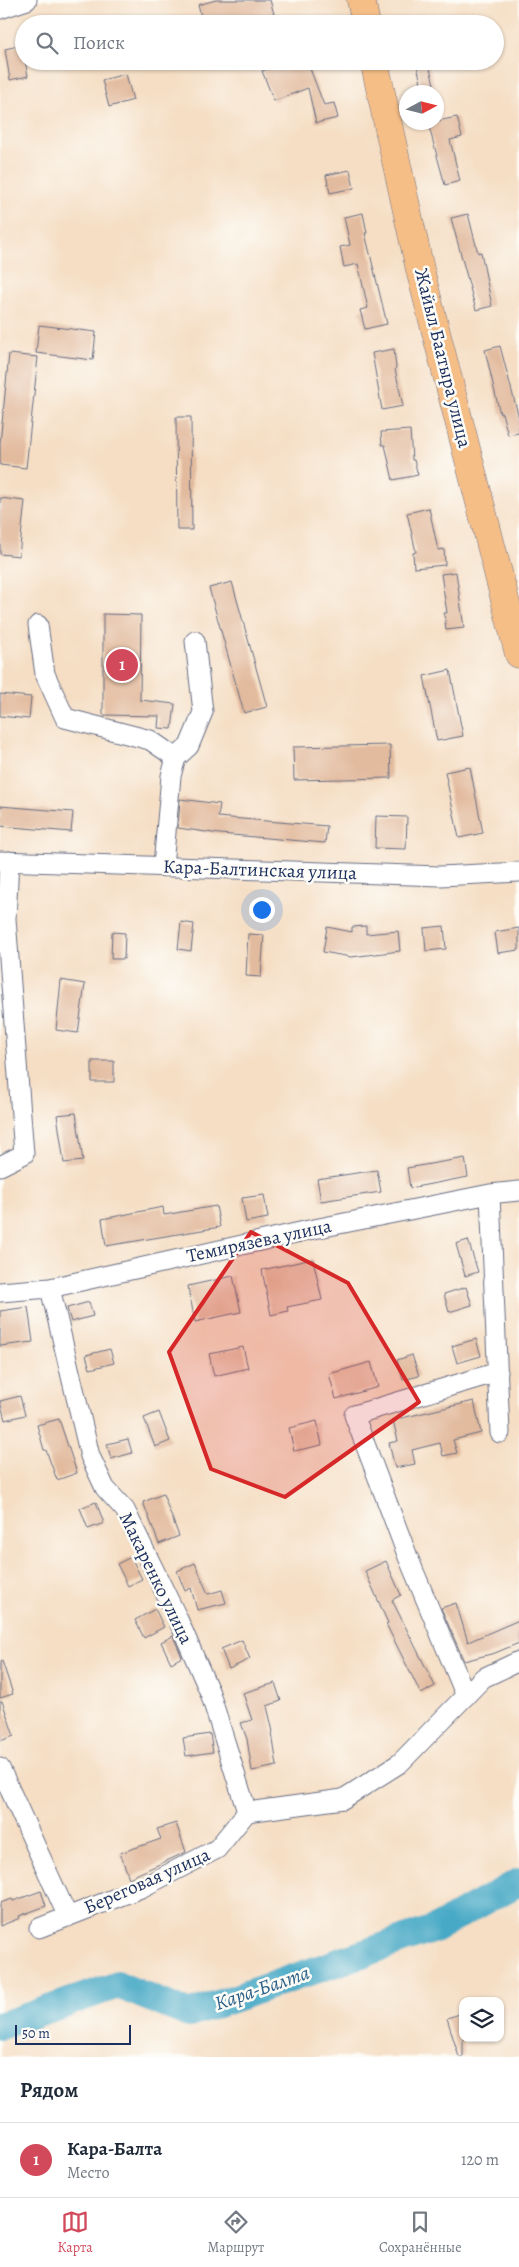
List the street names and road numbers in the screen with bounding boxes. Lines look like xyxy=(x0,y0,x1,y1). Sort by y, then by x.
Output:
street label: Жайыл Баатыра улица xyxy=(408,266,478,451)
street label: Кара-Балтинская улица xyxy=(163,854,358,886)
street label: Темирязева улица xyxy=(184,1213,334,1269)
street label: Макаренко улица xyxy=(113,1508,199,1649)
street label: Береговая улица xyxy=(80,1841,214,1920)

